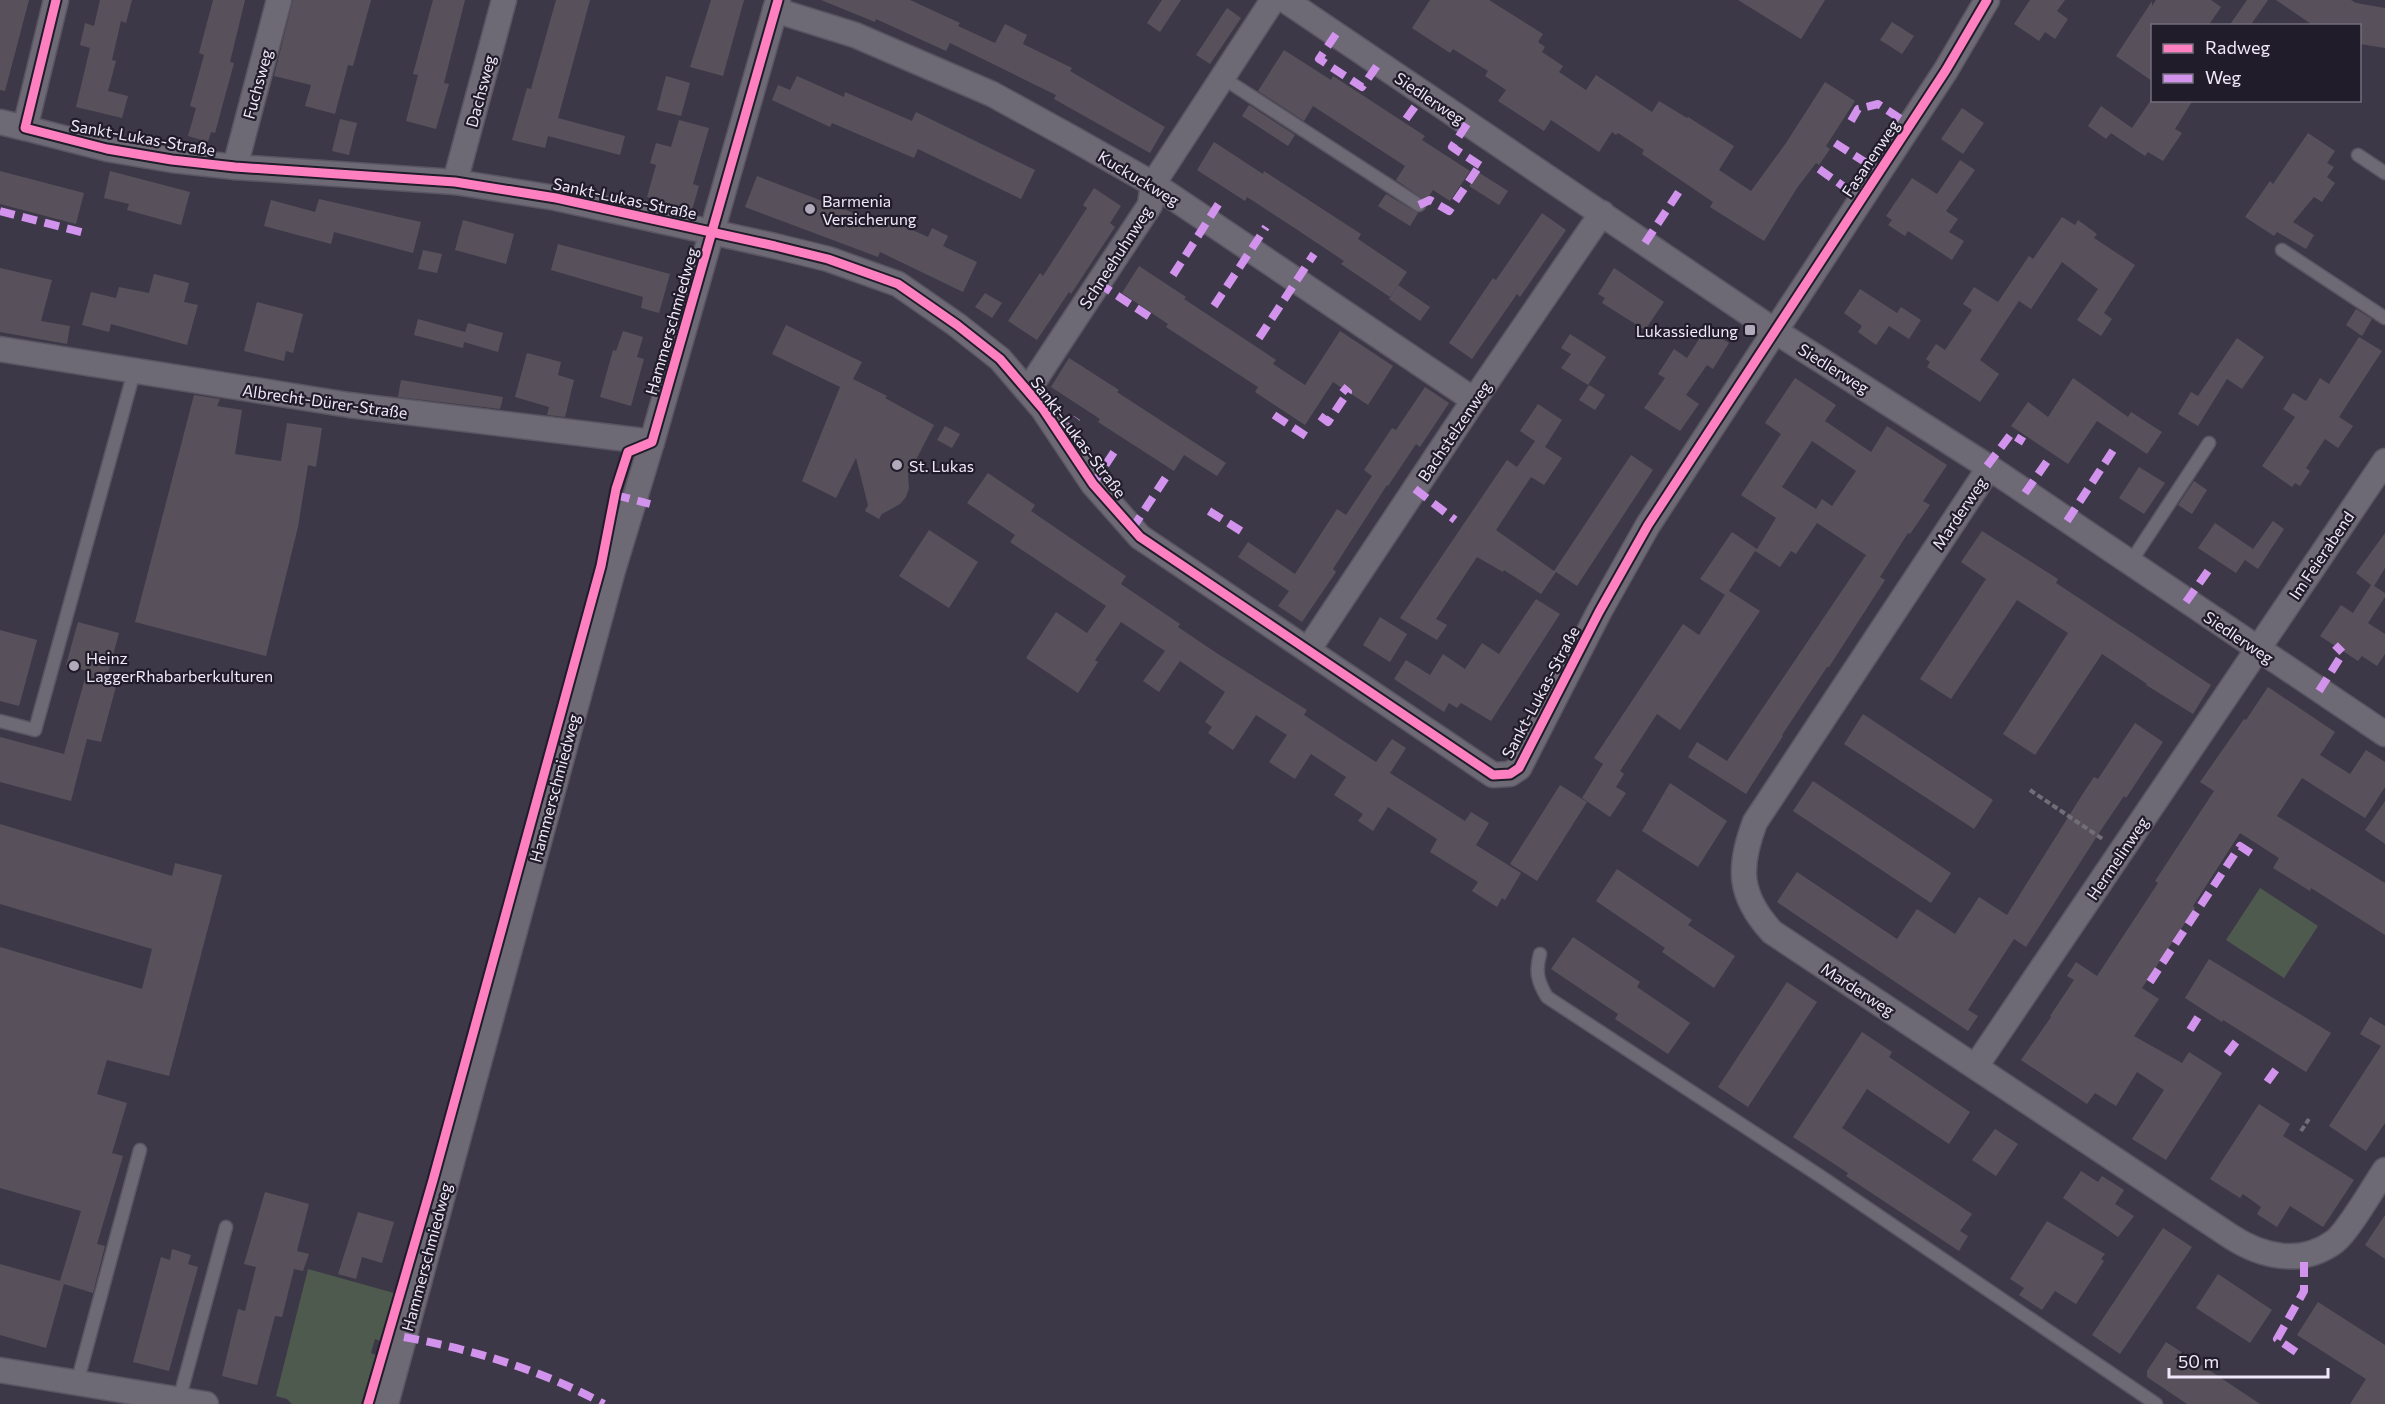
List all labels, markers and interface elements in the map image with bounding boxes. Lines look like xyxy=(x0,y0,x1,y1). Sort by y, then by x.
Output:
legend xyxy=(2151,24,2361,102)
text: Radweg xyxy=(2205,36,2270,58)
street label: Fuchsweg xyxy=(239,47,276,121)
street label: Dachsweg xyxy=(461,52,499,129)
text: Weg xyxy=(2205,66,2242,88)
street label: Siedlerweg xyxy=(1392,68,1469,128)
street label: Sankt-Lukas-Straße xyxy=(69,115,217,159)
street label: Fasanenweg xyxy=(1837,115,1903,200)
street label: Kuckuckweg xyxy=(1095,146,1183,210)
street label: Sankt-Lukas-Straße xyxy=(551,173,699,223)
place label: Barmenia Versicherung xyxy=(822,191,917,228)
marker: Barmenia Versicherung xyxy=(803,202,817,216)
street label: Schneehuhnweg xyxy=(1075,202,1155,312)
street label: Hammerschmiedweg xyxy=(641,245,701,397)
place label: Lukassiedlung xyxy=(1636,321,1738,340)
marker: Lukassiedlung xyxy=(1743,323,1757,337)
street label: Siedlerweg xyxy=(1795,339,1873,397)
street label: Sankt-Lukas-Straße xyxy=(1027,373,1131,501)
street label: Bachstelzenweg xyxy=(1413,377,1495,485)
street label: Albrecht-Dürer-Straße xyxy=(241,380,409,422)
place label: St. Lukas xyxy=(909,456,974,475)
marker: St. Lukas xyxy=(890,458,904,472)
street label: Marderweg xyxy=(1928,473,1990,553)
street label: Im Feierabend xyxy=(2285,507,2357,603)
street label: Siedlerweg xyxy=(2201,607,2278,667)
street label: Sankt-Lukas-Straße xyxy=(1497,623,1583,761)
place label: Heinz LaggerRhabarberkulturen xyxy=(86,648,273,685)
marker: Heinz LaggerRhabarberkulturen xyxy=(67,659,81,673)
street label: Hammerschmiedweg xyxy=(525,712,583,864)
street label: Hermelinweg xyxy=(2082,813,2152,903)
street label: Marderweg xyxy=(1818,958,1898,1020)
street label: Hammerschmiedweg xyxy=(397,1181,455,1333)
scale bar xyxy=(2169,1341,2328,1379)
text: 50 m xyxy=(2178,1350,2219,1372)

